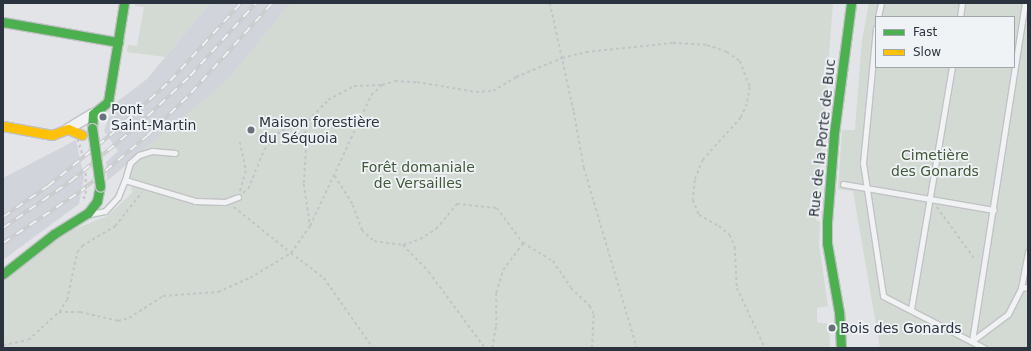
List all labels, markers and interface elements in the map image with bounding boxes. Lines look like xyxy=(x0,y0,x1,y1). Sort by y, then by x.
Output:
legend xyxy=(875,16,1015,68)
text: Fast xyxy=(913,25,937,39)
text: Slow xyxy=(913,45,941,59)
street label: Rue de la Porte de Buc xyxy=(805,58,839,218)
place label: Pont Saint-Martin xyxy=(111,101,196,134)
marker: Pont Saint-Martin xyxy=(98,112,108,122)
place label: Maison forestière du Séquoia xyxy=(259,114,380,146)
marker: Maison forestière du Séquoia xyxy=(246,125,256,135)
park label: Cimetière des Gonards xyxy=(891,147,979,180)
park label: Forêt domaniale de Versailles xyxy=(361,159,475,192)
place label: Bois des Gonards xyxy=(840,320,962,336)
marker: Bois des Gonards xyxy=(827,323,837,333)

